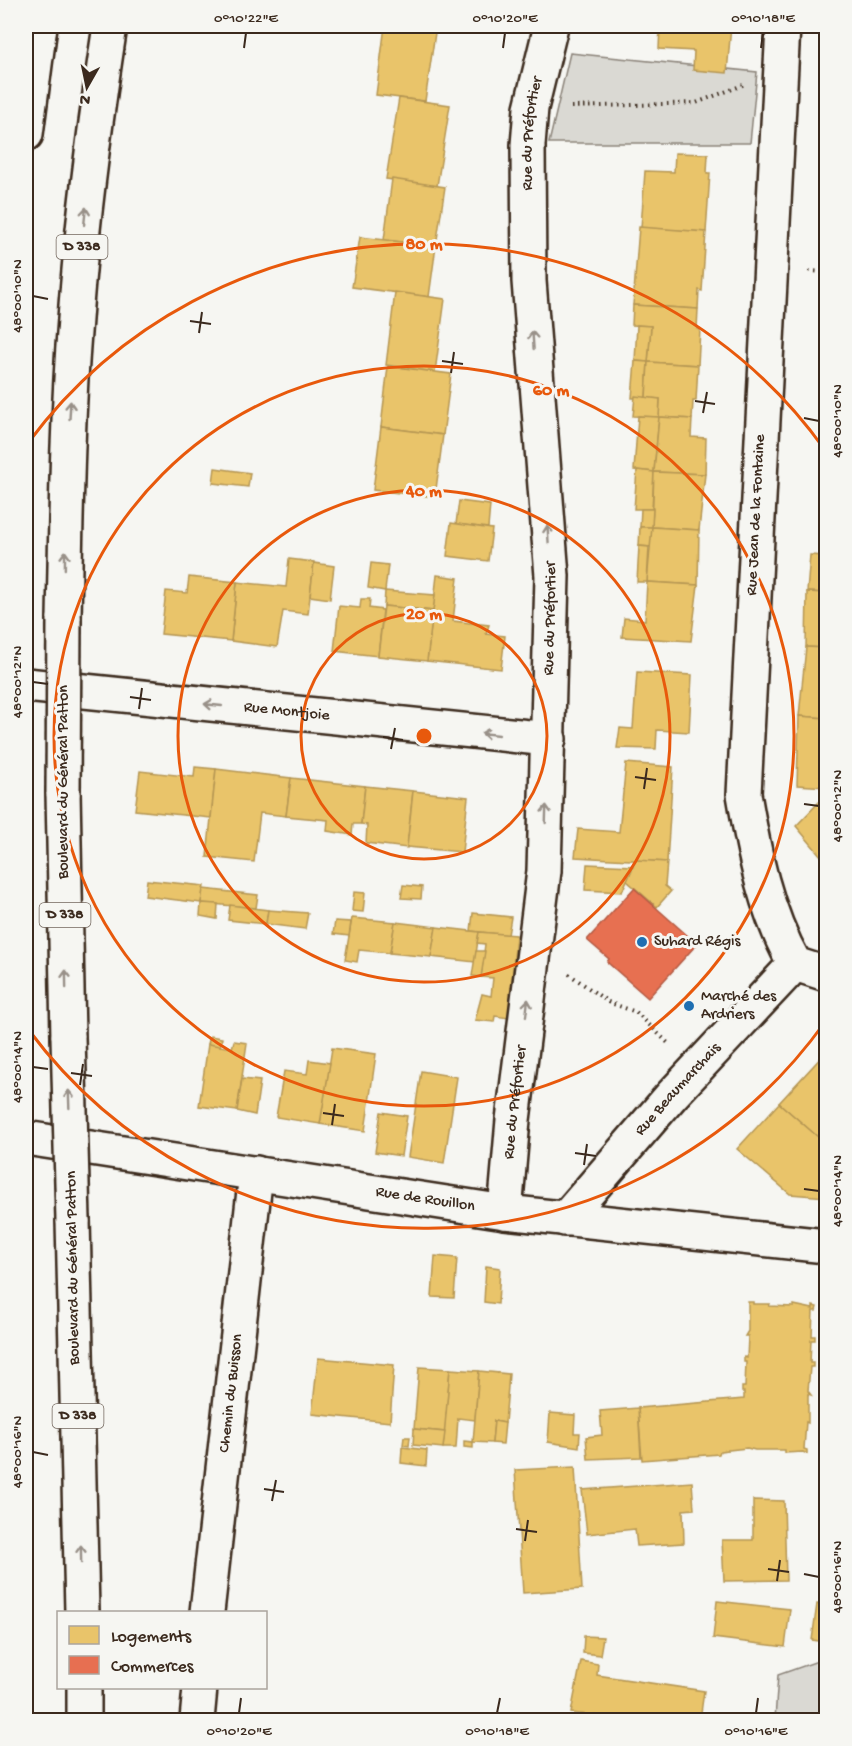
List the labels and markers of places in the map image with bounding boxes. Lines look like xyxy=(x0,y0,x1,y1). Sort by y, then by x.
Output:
centre of rings xyxy=(414,726,434,746)
place label: Suhard Régis xyxy=(654,933,741,952)
marker: Suhard Régis xyxy=(635,935,649,949)
place label: Marché des Ardriers xyxy=(701,988,777,1025)
marker: Marché des Ardriers xyxy=(682,999,696,1013)

